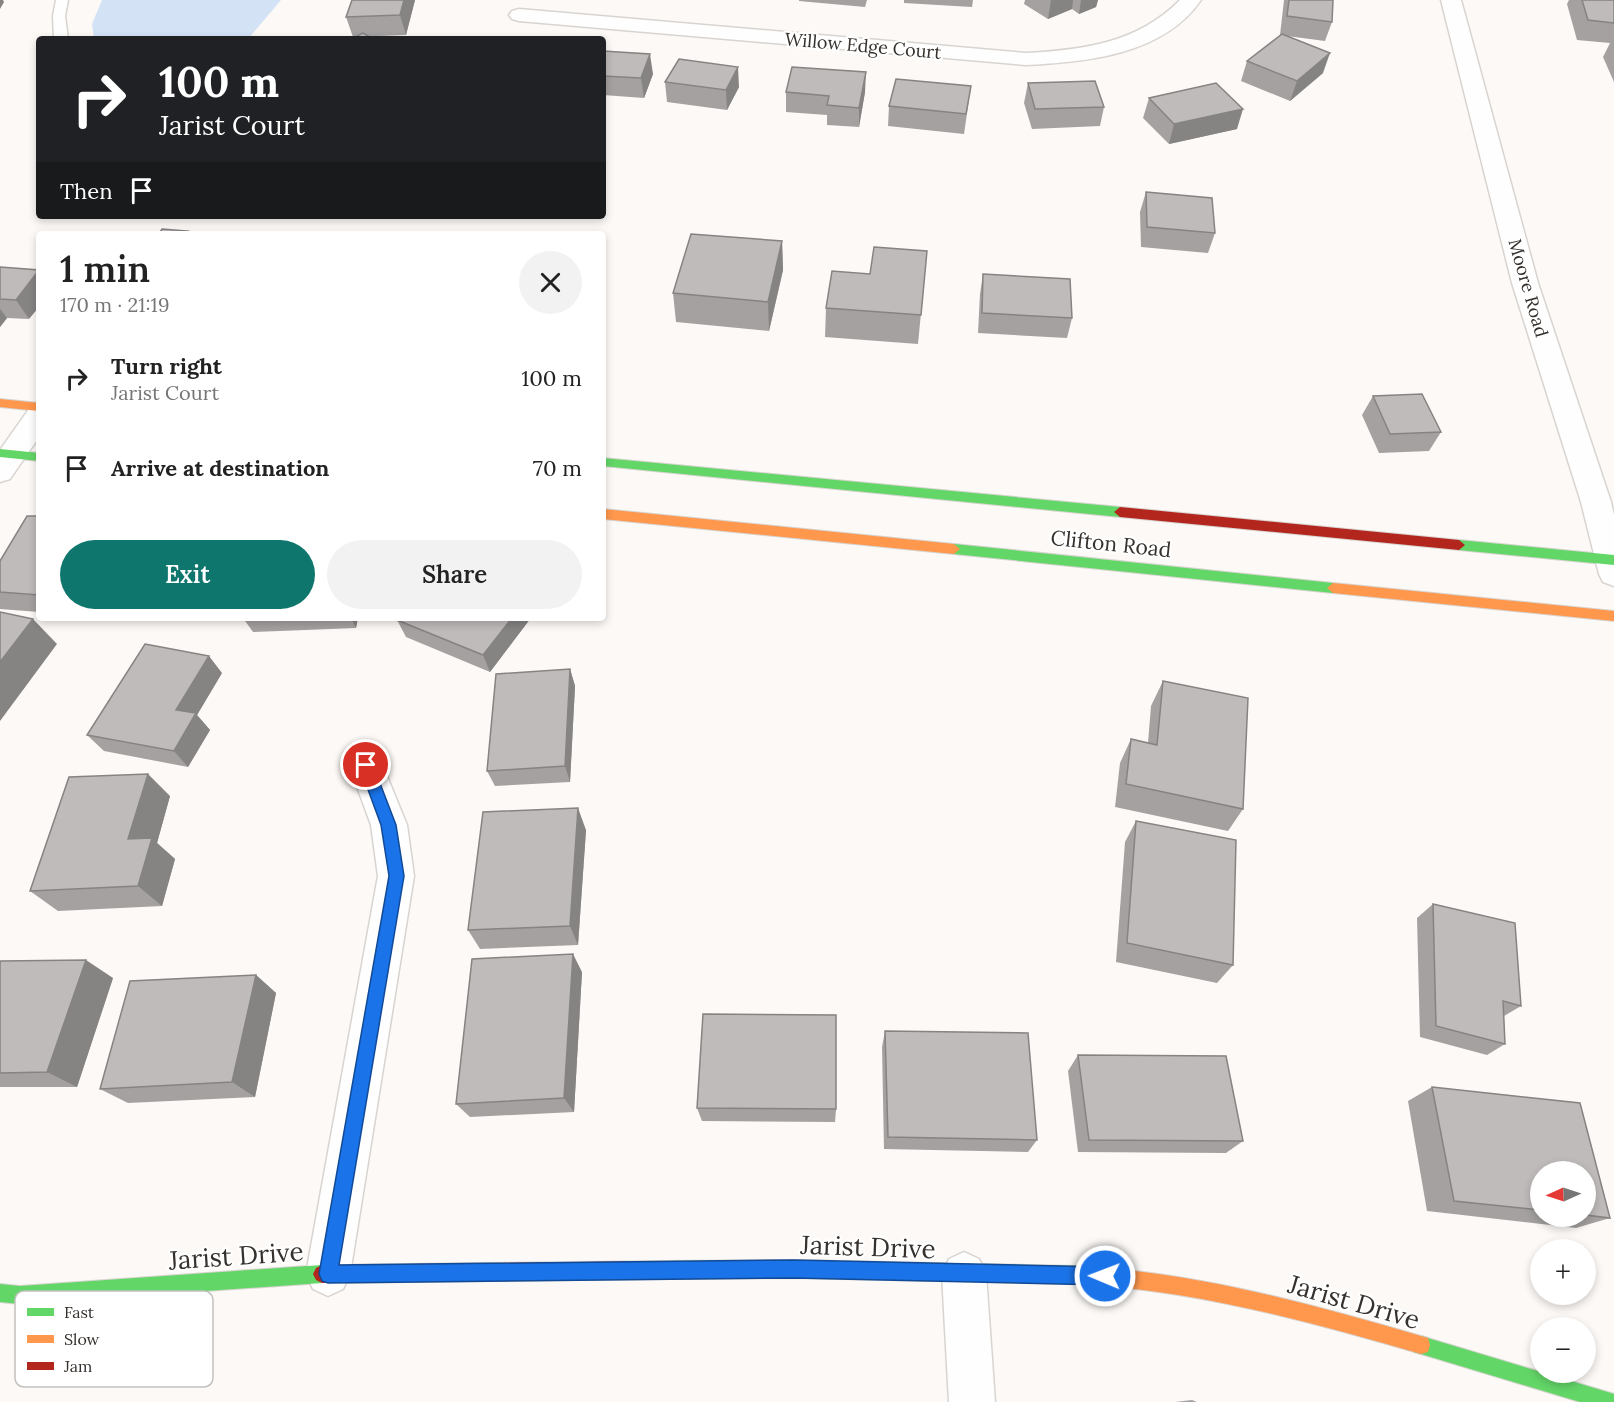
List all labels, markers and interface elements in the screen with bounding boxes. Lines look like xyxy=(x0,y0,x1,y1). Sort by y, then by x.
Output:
street label: Willow Edge Court xyxy=(784,27,942,64)
text: 100 m xyxy=(159,55,279,109)
icon: right xyxy=(60,60,138,138)
text: Jarist Court xyxy=(159,108,305,142)
icon: arrive xyxy=(125,174,158,207)
text: Then xyxy=(60,177,113,205)
street label: Moore Road xyxy=(1503,236,1554,340)
text: 1 min xyxy=(60,246,150,292)
button: close xyxy=(519,251,582,314)
text: 170 m · 21:19 xyxy=(60,292,169,317)
text: Turn right xyxy=(111,352,222,380)
icon: right xyxy=(60,362,93,395)
text: 100 m xyxy=(521,364,582,392)
text: Jarist Court xyxy=(111,380,219,405)
icon: arrive xyxy=(60,452,93,485)
text: Arrive at destination xyxy=(111,454,329,482)
text: 70 m xyxy=(533,454,582,482)
street label: Clifton Road xyxy=(1049,524,1173,563)
button: Exit xyxy=(60,540,315,609)
button: Share xyxy=(327,540,582,609)
pin xyxy=(340,739,391,790)
icon: arrive xyxy=(349,748,382,781)
north arrow xyxy=(1530,1161,1596,1227)
map controls xyxy=(1530,1161,1596,1383)
street label: Jarist Drive xyxy=(799,1228,936,1265)
street label: Jarist Drive xyxy=(166,1234,305,1277)
button: + xyxy=(1530,1239,1596,1305)
position arrow xyxy=(1073,1244,1137,1308)
street label: Jarist Drive xyxy=(1284,1267,1424,1336)
legend xyxy=(15,1291,213,1387)
text: Fast xyxy=(64,1302,95,1322)
button: − xyxy=(1530,1317,1596,1383)
text: Slow xyxy=(64,1329,100,1349)
text: Jam xyxy=(63,1356,92,1376)

